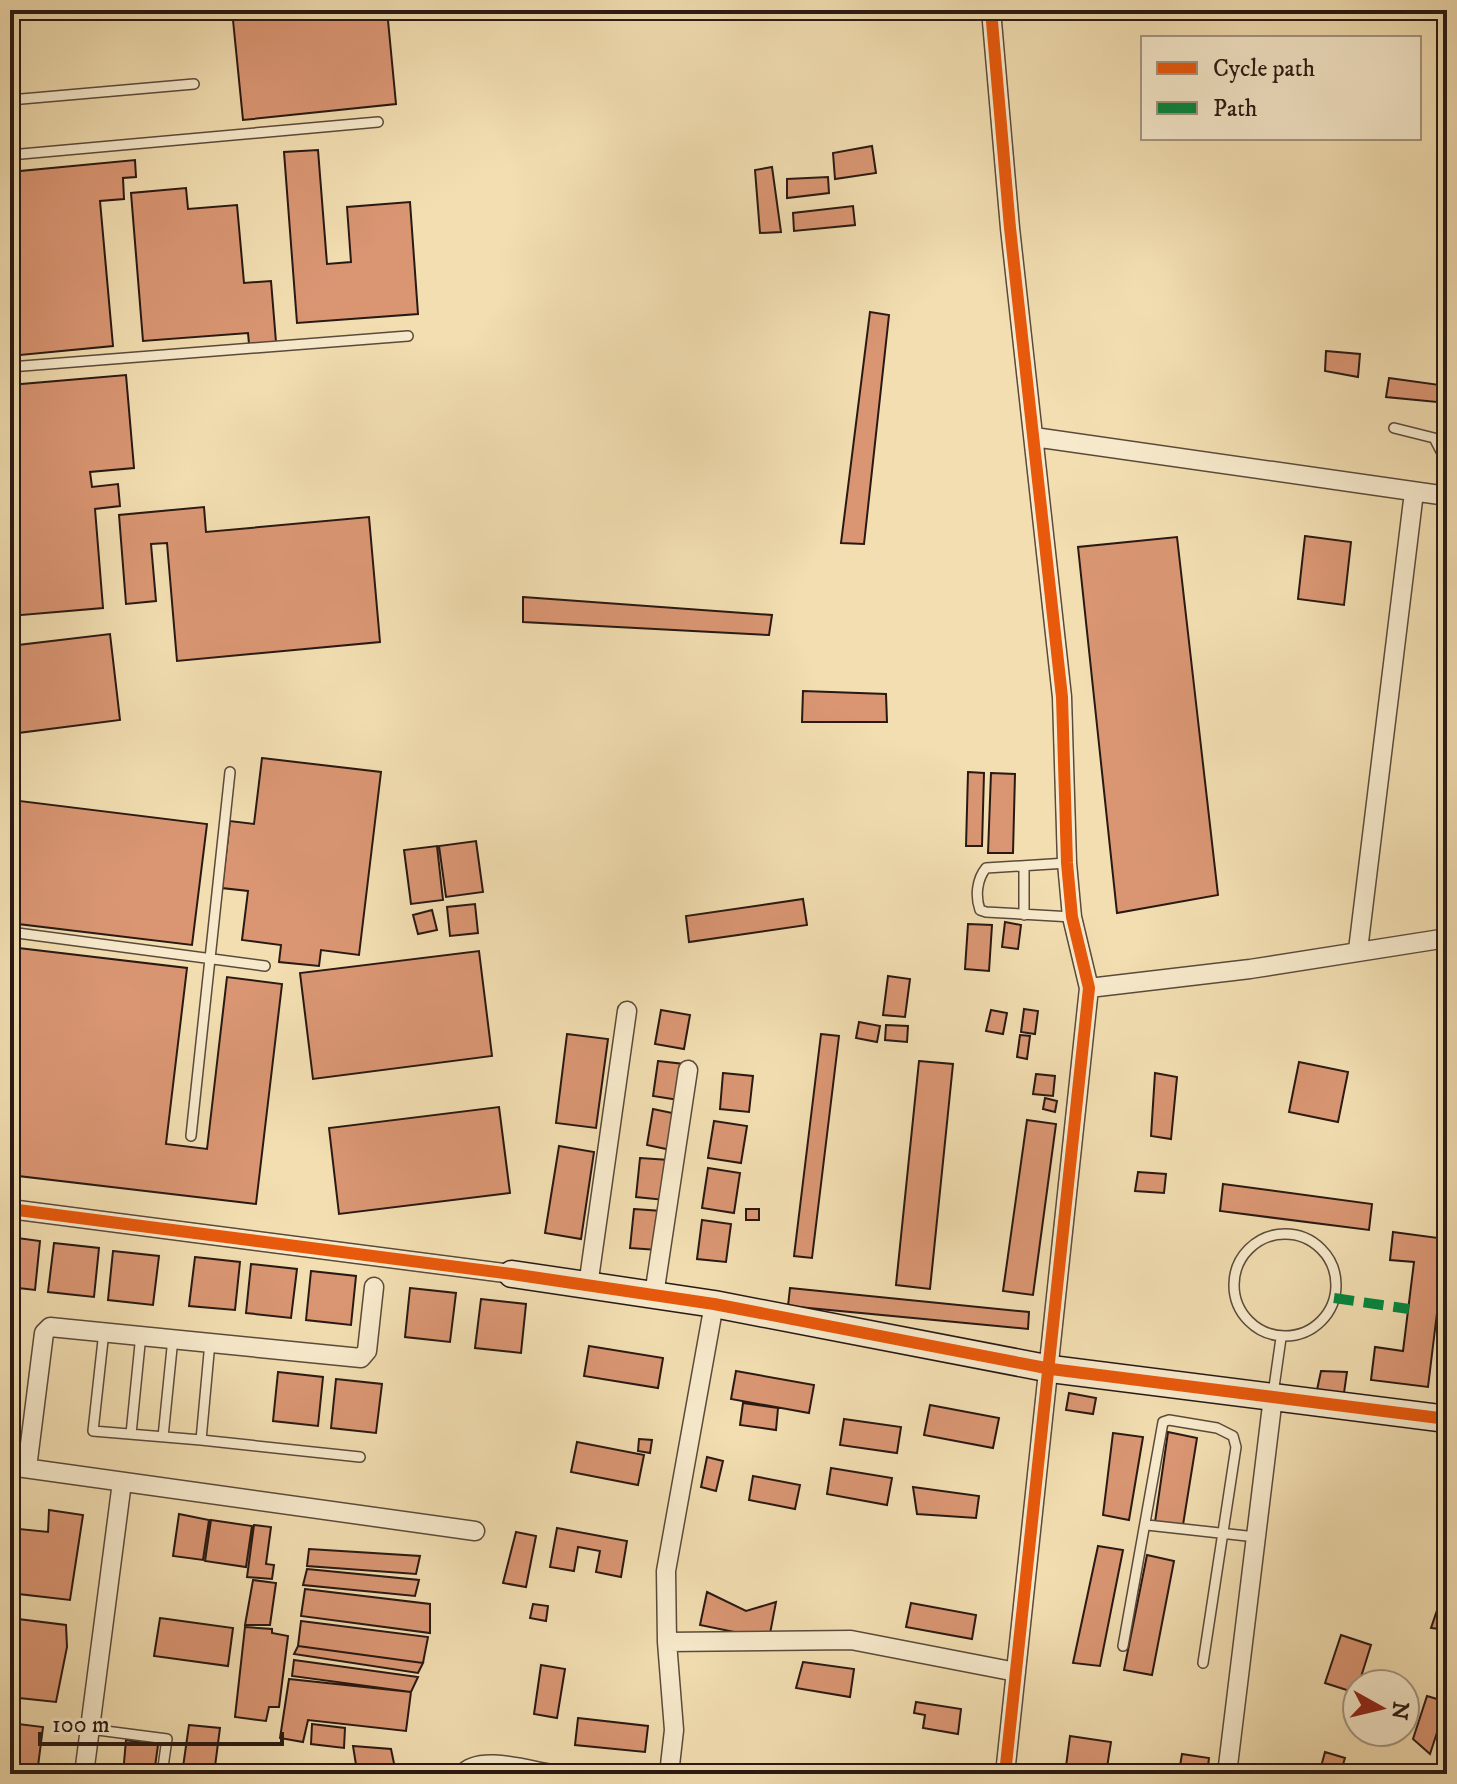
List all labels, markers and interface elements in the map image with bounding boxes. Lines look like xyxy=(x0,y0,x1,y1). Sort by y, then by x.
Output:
legend xyxy=(1141,36,1421,140)
text: Cycle path xyxy=(1213,54,1315,84)
text: Path xyxy=(1213,94,1258,124)
north arrow xyxy=(1341,1668,1421,1748)
scale bar xyxy=(40,1696,282,1746)
text: N xyxy=(1385,1700,1414,1721)
text: 100 m xyxy=(52,1710,110,1740)

